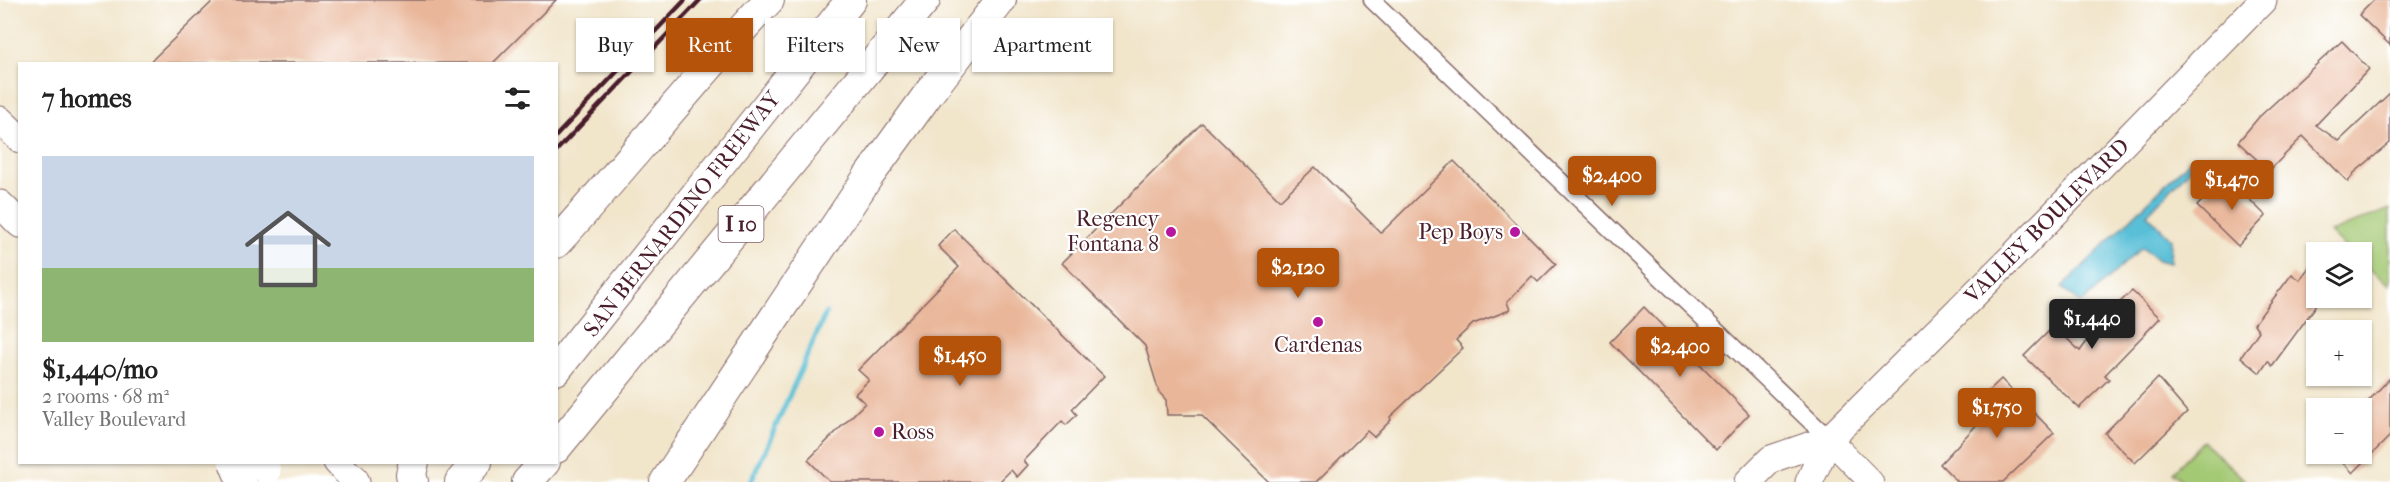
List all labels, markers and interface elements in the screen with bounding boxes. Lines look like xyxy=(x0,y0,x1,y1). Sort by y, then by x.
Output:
chip: Buy xyxy=(576,18,654,72)
chip: Rent xyxy=(666,18,753,72)
chip: Filters xyxy=(765,18,865,72)
chip: New xyxy=(877,18,960,72)
chip: Apartment xyxy=(972,18,1113,72)
icon: filters xyxy=(501,82,534,115)
text: 7 homes xyxy=(42,83,132,114)
street label: SAN BERNARDINO FREEWAY xyxy=(578,85,786,342)
street label: VALLEY BOULEVARD xyxy=(1959,133,2135,309)
pin: $2,400 xyxy=(1563,156,1661,207)
pin: $1,470 xyxy=(2183,160,2281,211)
text: $2,400 xyxy=(1582,164,1642,187)
text: $1,470 xyxy=(2205,168,2259,191)
icon: home xyxy=(234,195,342,303)
road number: I 10 xyxy=(718,206,764,242)
place label: Regency Fontana 8 xyxy=(1067,206,1160,257)
place label: Pep Boys xyxy=(1418,219,1503,245)
marker: Regency Fontana 8 xyxy=(1164,225,1178,239)
marker: Pep Boys xyxy=(1508,225,1522,239)
map controls xyxy=(2306,242,2372,464)
button: layers xyxy=(2306,242,2372,308)
pin: $2,120 xyxy=(1249,248,1347,299)
text: $2,120 xyxy=(1271,256,1325,279)
pin: $1,440 xyxy=(2043,299,2141,350)
text: $1,440 xyxy=(2063,307,2121,330)
marker: Cardenas xyxy=(1311,315,1325,329)
button: + xyxy=(2306,320,2372,386)
pin: $2,400 xyxy=(1631,327,1729,378)
place label: Cardenas xyxy=(1274,332,1362,358)
text: $2,400 xyxy=(1650,335,1710,358)
pin: $1,450 xyxy=(911,336,1009,387)
text: $1,450 xyxy=(933,344,987,367)
text: $1,440/mo xyxy=(42,354,158,385)
text: 2 rooms · 68 m² xyxy=(42,385,169,408)
pin: $1,750 xyxy=(1948,388,2046,439)
text: $1,750 xyxy=(1972,396,2022,419)
button: − xyxy=(2306,398,2372,464)
text: Valley Boulevard xyxy=(42,408,186,431)
place label: Ross xyxy=(891,419,934,445)
marker: Ross xyxy=(872,425,886,439)

